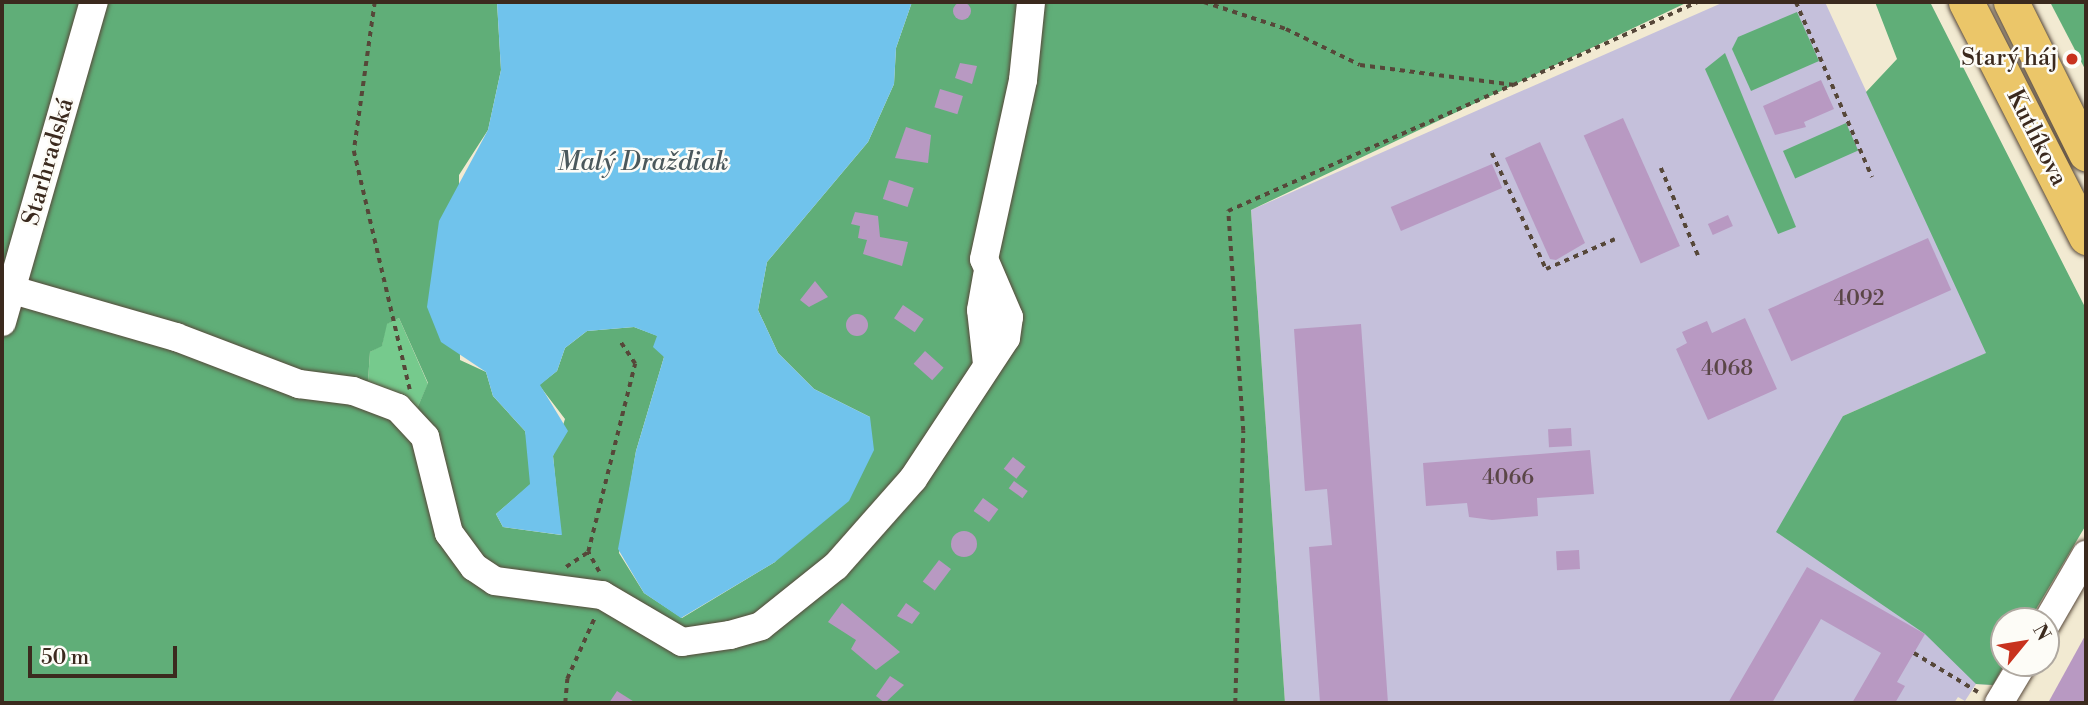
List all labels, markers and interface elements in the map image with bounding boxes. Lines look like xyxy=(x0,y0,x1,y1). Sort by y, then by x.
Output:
place label: Starý háj xyxy=(1961,45,2058,73)
marker: Starý háj xyxy=(2064,51,2080,67)
street label: Kutlíkova xyxy=(1999,85,2073,191)
street label: Starhradská xyxy=(17,95,81,229)
water label: Malý Draždiak xyxy=(557,147,729,179)
house number: 4092 xyxy=(1833,286,1885,312)
house number: 4068 xyxy=(1701,356,1753,382)
house number: 4066 xyxy=(1482,465,1534,491)
north arrow xyxy=(1990,607,2060,677)
text: N xyxy=(2027,620,2056,645)
scale bar xyxy=(32,632,180,676)
text: 50 m xyxy=(41,645,89,671)

